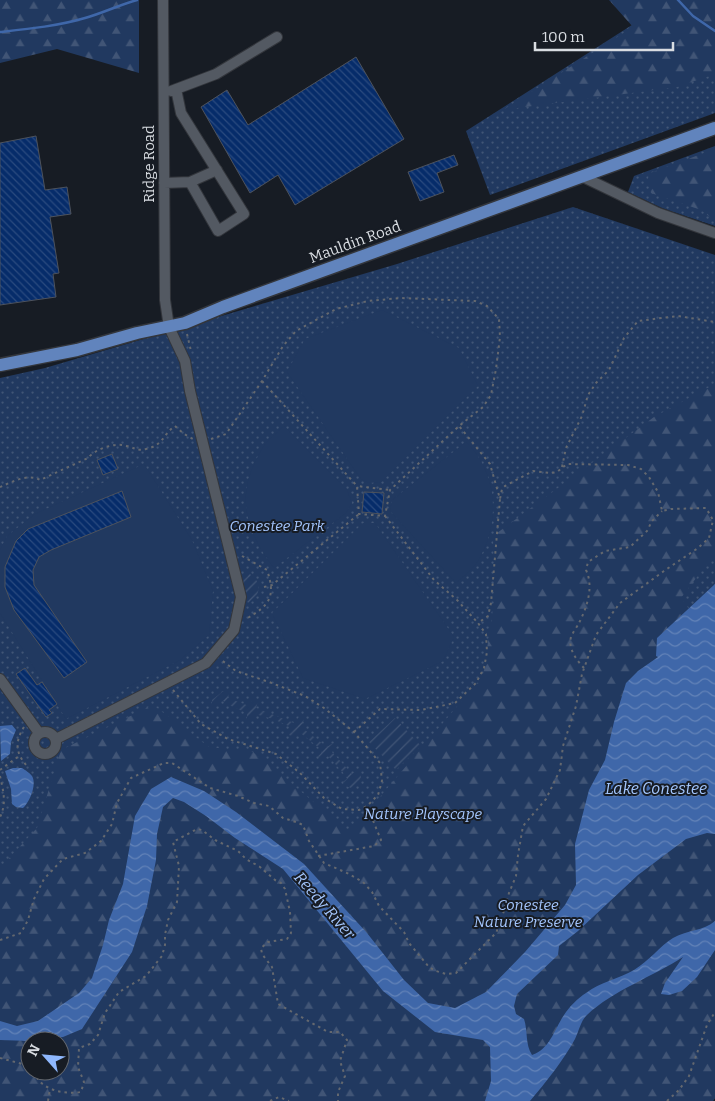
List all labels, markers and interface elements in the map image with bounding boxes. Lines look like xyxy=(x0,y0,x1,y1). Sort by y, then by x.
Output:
scale bar xyxy=(535,20,672,52)
text: 100 m xyxy=(542,28,585,46)
street label: Ridge Road xyxy=(140,125,158,203)
street label: Mauldin Road xyxy=(307,217,403,267)
park label: Conestee Park xyxy=(229,517,325,535)
water label: Lake Conestee xyxy=(605,779,707,798)
park label: Nature Playscape xyxy=(364,805,483,823)
water label: Reedy River xyxy=(290,868,360,944)
park label: Conestee Nature Preserve xyxy=(474,896,583,931)
north arrow xyxy=(20,1031,70,1081)
text: N xyxy=(24,1041,44,1059)

